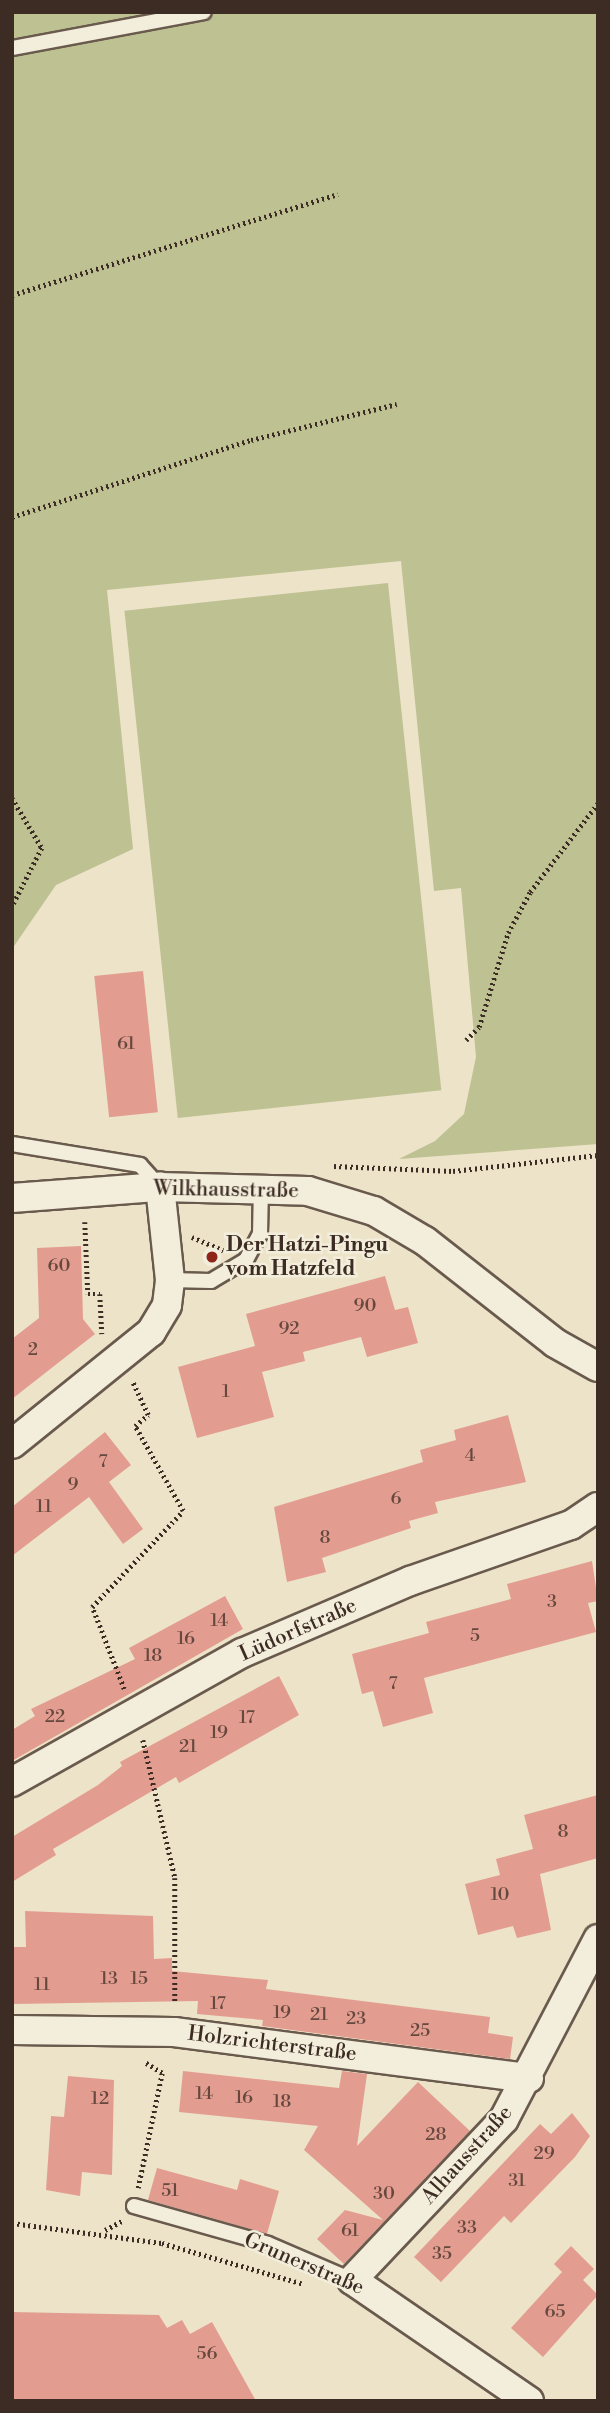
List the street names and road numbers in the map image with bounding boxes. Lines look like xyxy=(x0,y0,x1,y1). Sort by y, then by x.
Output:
street label: Wilkhausstraße xyxy=(153,1176,299,1204)
street label: Lüdorfstraße xyxy=(235,1593,361,1667)
street label: Holzrichterstraße xyxy=(186,2021,358,2067)
street label: Alhausstraße xyxy=(416,2101,518,2209)
street label: Grunerstraße xyxy=(240,2227,368,2301)

